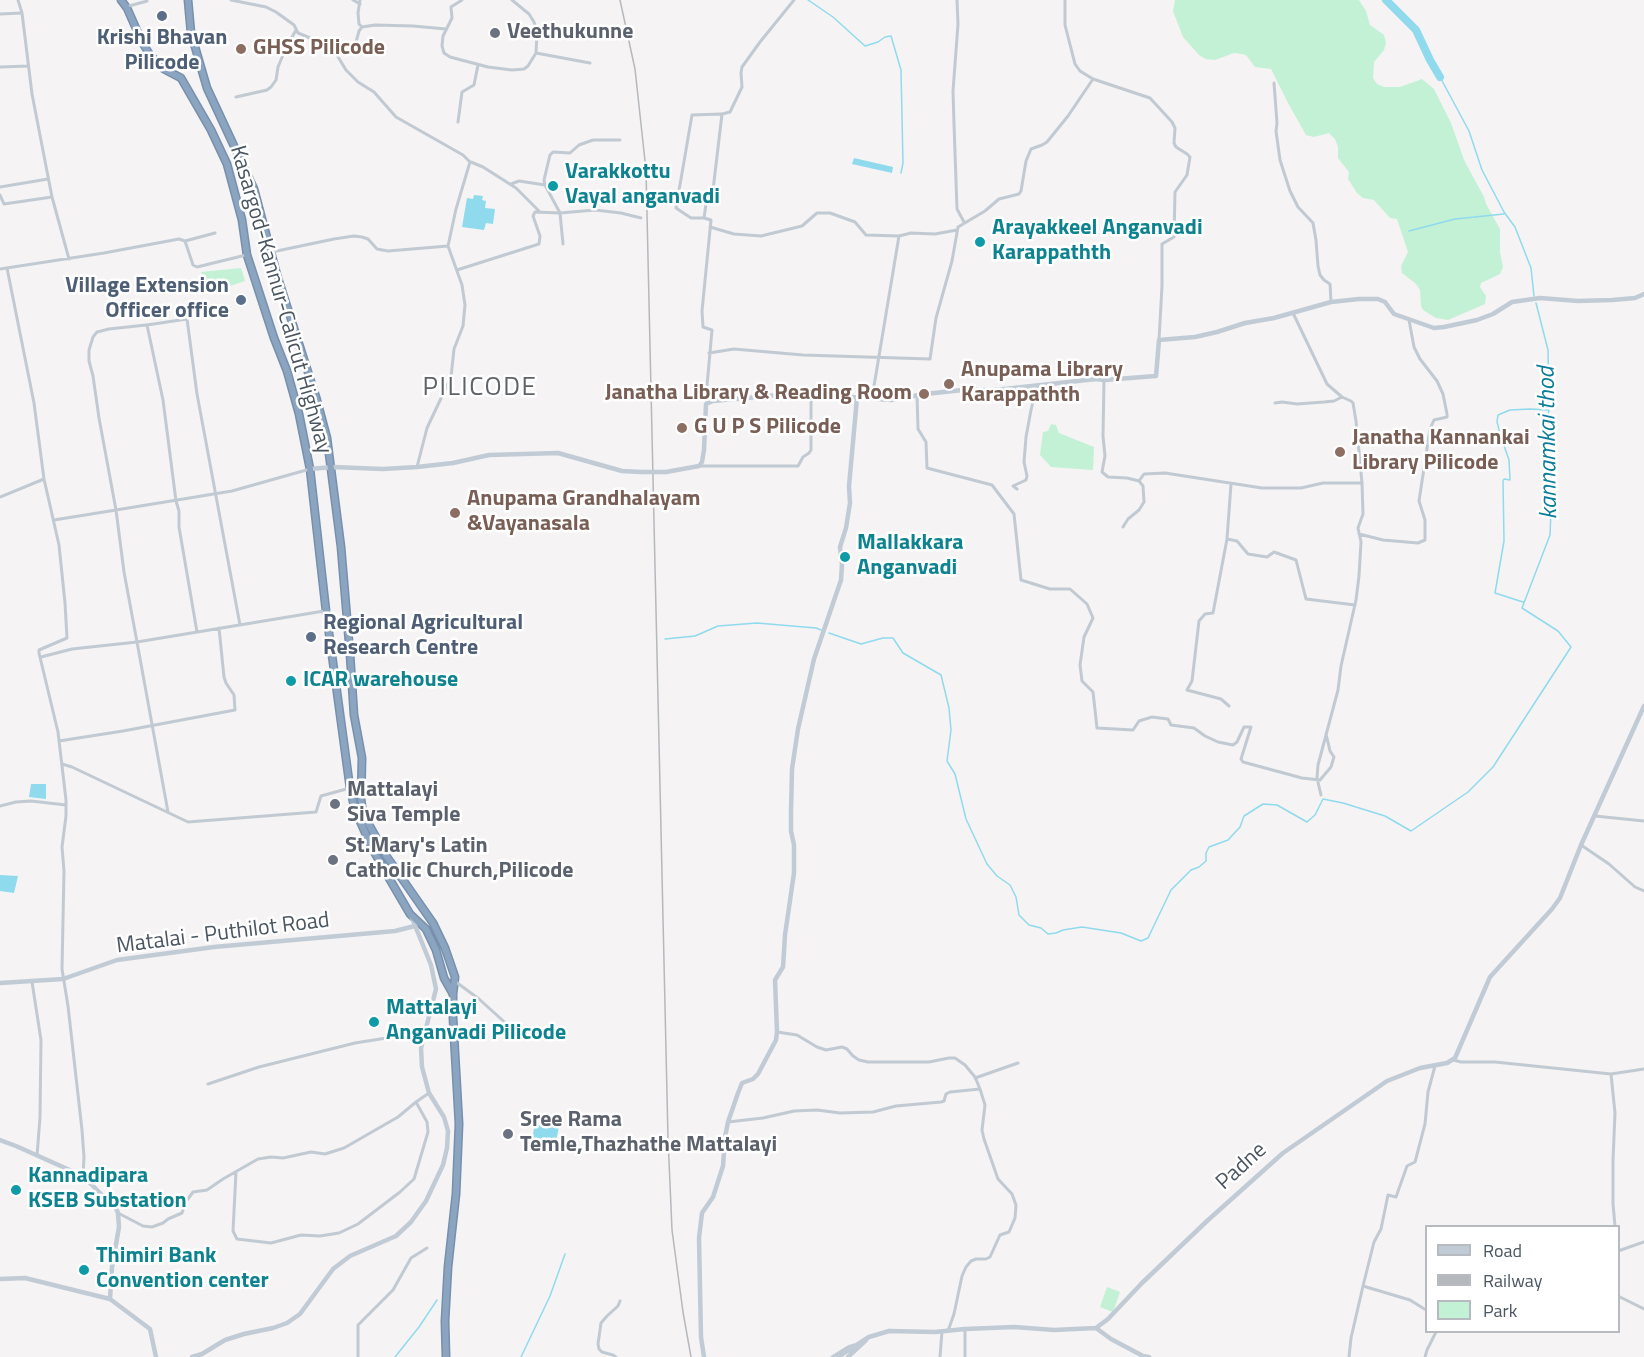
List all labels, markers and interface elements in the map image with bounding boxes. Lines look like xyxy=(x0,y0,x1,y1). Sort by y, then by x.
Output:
marker: Krishi Bhavan Pilicode xyxy=(155,9,169,23)
place label: Veethukunne xyxy=(507,20,633,46)
place label: Krishi Bhavan Pilicode xyxy=(97,26,227,78)
marker: Veethukunne xyxy=(488,26,502,40)
place label: GHSS Pilicode xyxy=(253,36,385,62)
marker: GHSS Pilicode xyxy=(234,42,248,56)
street label: Kasargod-Kannur-Calicut Highway xyxy=(223,143,337,457)
place label: Varakkottu Vayal anganvadi xyxy=(565,160,720,212)
marker: Varakkottu Vayal anganvadi xyxy=(546,179,560,193)
place label: Arayakkeel Anganvadi Karappathth xyxy=(992,216,1203,268)
marker: Arayakkeel Anganvadi Karappathth xyxy=(973,235,987,249)
place label: Village Extension Officer office xyxy=(65,274,229,326)
marker: Village Extension Officer office xyxy=(234,293,248,307)
place label: Anupama Library Karappathth xyxy=(961,358,1123,410)
water label: kannamkai thod xyxy=(1533,366,1565,520)
district label: PILICODE xyxy=(423,373,537,405)
marker: Anupama Library Karappathth xyxy=(942,377,956,391)
place label: Janatha Library & Reading Room xyxy=(605,381,912,407)
marker: Janatha Library & Reading Room xyxy=(917,387,931,401)
place label: G U P S Pilicode xyxy=(694,415,841,441)
marker: G U P S Pilicode xyxy=(675,421,689,435)
place label: Janatha Kannankai Library Pilicode xyxy=(1352,426,1530,478)
marker: Janatha Kannankai Library Pilicode xyxy=(1333,445,1347,459)
place label: Anupama Grandhalayam &Vayanasala xyxy=(467,487,700,538)
marker: Anupama Grandhalayam &Vayanasala xyxy=(448,506,462,520)
place label: Mallakkara Anganvadi xyxy=(857,531,964,582)
marker: Mallakkara Anganvadi xyxy=(838,550,852,564)
place label: Regional Agricultural Research Centre xyxy=(323,611,523,662)
marker: Regional Agricultural Research Centre xyxy=(304,630,318,644)
place label: ICAR warehouse xyxy=(303,668,458,694)
marker: ICAR warehouse xyxy=(284,674,298,688)
place label: Mattalayi Siva Temple xyxy=(347,778,460,830)
marker: Mattalayi Siva Temple xyxy=(328,797,342,811)
place label: St.Mary's Latin Catholic Church,Pilicode xyxy=(345,834,574,885)
marker: St.Mary's Latin Catholic Church,Pilicode xyxy=(326,853,340,867)
street label: Matalai - Puthilot Road xyxy=(115,908,331,960)
place label: Mattalayi Anganvadi Pilicode xyxy=(386,996,566,1048)
marker: Mattalayi Anganvadi Pilicode xyxy=(367,1015,381,1029)
place label: Sree Rama Temle,Thazhathe Mattalayi xyxy=(520,1108,777,1160)
marker: Sree Rama Temle,Thazhathe Mattalayi xyxy=(501,1127,515,1141)
street label: Padne xyxy=(1211,1138,1273,1196)
place label: Kannadipara KSEB Substation xyxy=(28,1164,187,1216)
marker: Kannadipara KSEB Substation xyxy=(9,1183,23,1197)
legend xyxy=(1425,1225,1620,1333)
text: Road xyxy=(1483,1237,1522,1264)
place label: Thimiri Bank Convention center xyxy=(96,1244,269,1296)
marker: Thimiri Bank Convention center xyxy=(77,1263,91,1277)
text: Railway xyxy=(1483,1267,1542,1294)
text: Park xyxy=(1483,1297,1517,1324)

